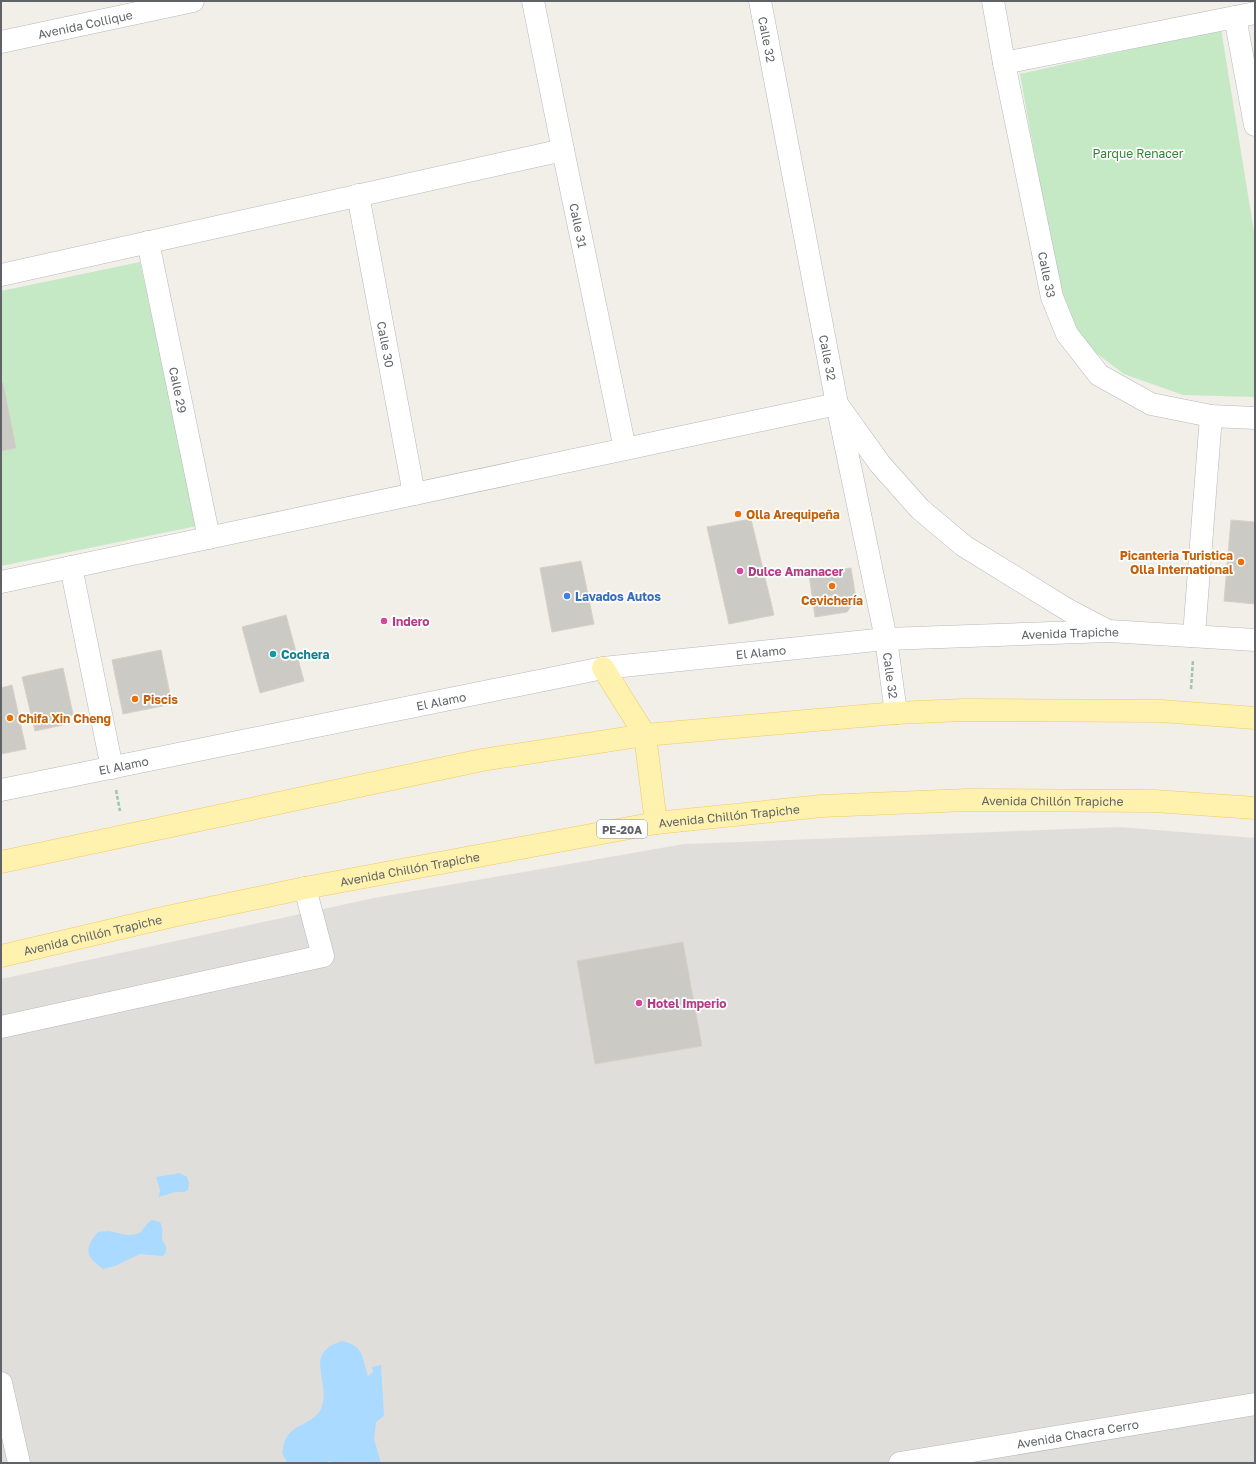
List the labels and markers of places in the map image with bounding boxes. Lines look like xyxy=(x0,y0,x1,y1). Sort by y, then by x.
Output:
place label: Olla Arequipeña xyxy=(746,507,840,522)
marker: Olla Arequipeña xyxy=(733,509,743,519)
place label: Picanteria Turistica Olla International xyxy=(1120,548,1233,577)
marker: Picanteria Turistica Olla International xyxy=(1236,557,1246,567)
place label: Dulce Amanacer xyxy=(748,564,844,579)
marker: Dulce Amanacer xyxy=(735,566,745,576)
marker: Cevichería xyxy=(827,581,837,591)
place label: Lavados Autos xyxy=(575,589,661,604)
marker: Lavados Autos xyxy=(562,591,572,601)
place label: Cevichería xyxy=(801,593,863,608)
place label: Indero xyxy=(392,614,430,629)
marker: Indero xyxy=(379,616,389,626)
place label: Cochera xyxy=(281,647,329,662)
marker: Cochera xyxy=(268,649,278,659)
place label: Piscis xyxy=(143,692,178,707)
marker: Piscis xyxy=(130,694,140,704)
place label: Chifa Xin Cheng xyxy=(18,711,111,726)
marker: Chifa Xin Cheng xyxy=(5,713,15,723)
place label: Hotel Imperio xyxy=(647,996,726,1011)
marker: Hotel Imperio xyxy=(634,998,644,1008)

